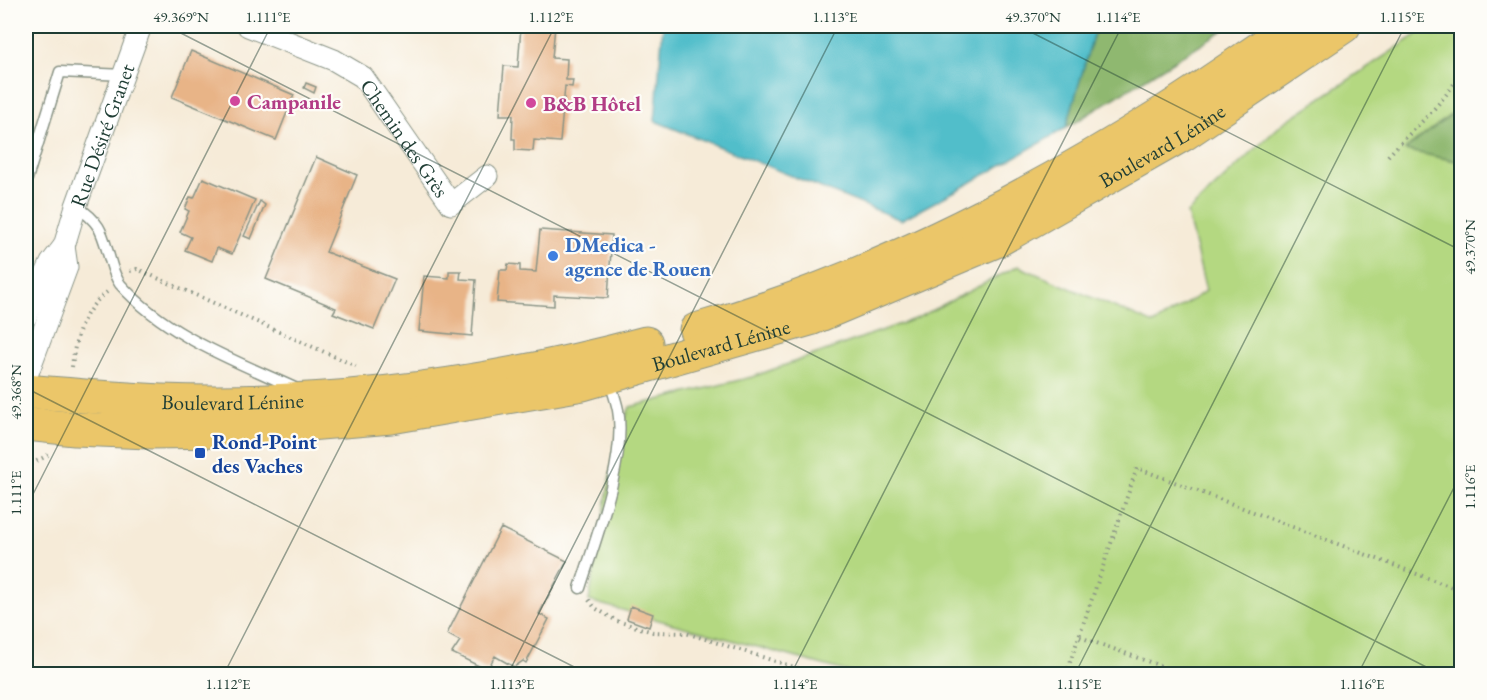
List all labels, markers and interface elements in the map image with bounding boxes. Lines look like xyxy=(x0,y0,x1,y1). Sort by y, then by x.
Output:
text: 49.369°N xyxy=(153,7,209,26)
text: 1.111°E xyxy=(245,7,291,26)
text: 1.112°E xyxy=(528,7,574,26)
text: 1.113°E xyxy=(812,7,858,26)
text: 49.370°N xyxy=(1005,7,1061,26)
text: 1.114°E xyxy=(1095,7,1141,26)
text: 1.115°E xyxy=(1379,7,1425,26)
street label: Rue Désiré Granet xyxy=(63,59,140,211)
street label: Chemin des Grès xyxy=(355,73,456,202)
place label: Campanile xyxy=(247,88,341,115)
place label: B&B Hôtel xyxy=(543,90,641,117)
marker: Campanile xyxy=(228,94,242,108)
marker: B&B Hôtel xyxy=(524,96,538,110)
street label: Boulevard Lénine xyxy=(1094,97,1230,193)
text: 49.370°N xyxy=(1460,219,1479,275)
place label: DMedica - agence de Rouen xyxy=(565,231,711,282)
marker: DMedica - agence de Rouen xyxy=(546,249,560,263)
street label: Boulevard Lénine xyxy=(649,312,793,377)
text: 49.368°N xyxy=(6,364,25,420)
street label: Boulevard Lénine xyxy=(161,386,304,415)
place label: Rond-Point des Vaches xyxy=(212,428,317,479)
marker: Rond-Point des Vaches xyxy=(193,446,207,460)
text: 1.116°E xyxy=(1460,464,1479,510)
text: 1.111°E xyxy=(6,470,25,516)
text: 1.112°E xyxy=(205,674,251,693)
text: 1.113°E xyxy=(489,674,535,693)
text: 1.114°E xyxy=(772,674,818,693)
text: 1.115°E xyxy=(1056,674,1102,693)
text: 1.116°E xyxy=(1339,674,1385,693)

